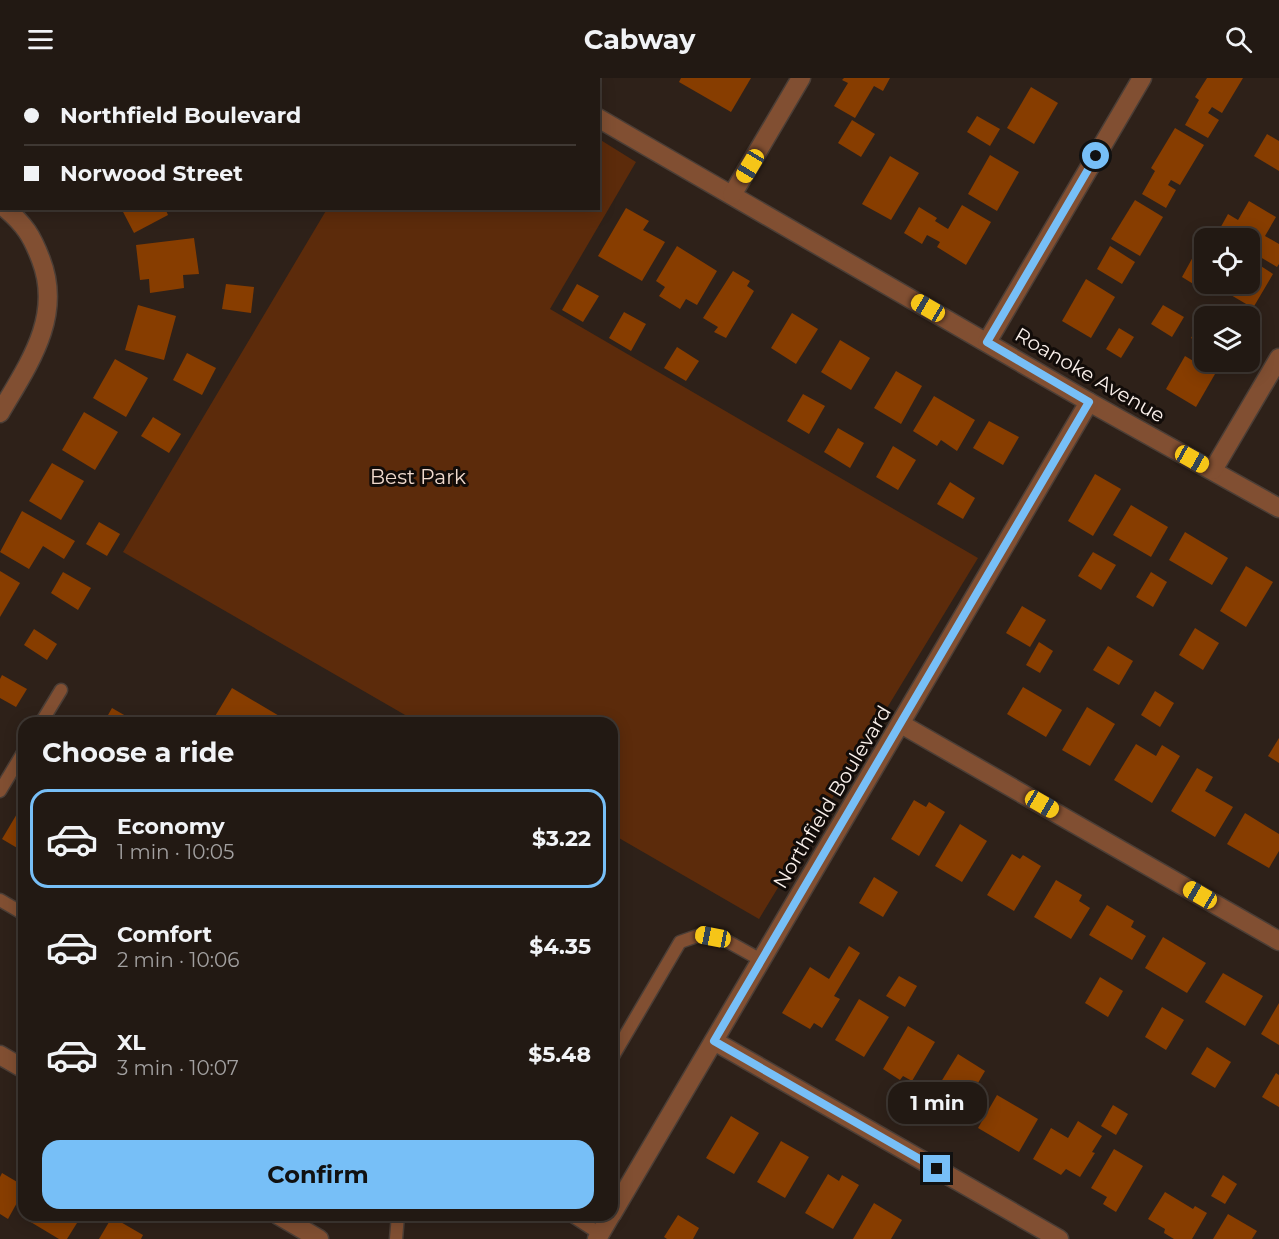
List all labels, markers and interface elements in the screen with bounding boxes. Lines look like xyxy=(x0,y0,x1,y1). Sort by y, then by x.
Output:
icon: menu xyxy=(24,23,57,56)
text: Cabway xyxy=(584,23,695,56)
icon: search xyxy=(1222,23,1255,56)
text: Northfield Boulevard xyxy=(60,102,301,129)
route start xyxy=(1082,142,1109,169)
car xyxy=(733,146,767,186)
text: Norwood Street xyxy=(60,160,243,187)
map controls xyxy=(1194,228,1260,372)
button: locate xyxy=(1194,228,1260,294)
car xyxy=(908,291,948,325)
button: layers xyxy=(1194,306,1260,372)
street label: Roanoke Avenue xyxy=(1011,322,1169,428)
car xyxy=(1172,442,1212,476)
park label: Best Park xyxy=(370,465,466,489)
street label: Northfield Boulevard xyxy=(768,701,896,893)
text: Choose a ride xyxy=(42,736,234,769)
car xyxy=(1022,787,1062,821)
icon: car xyxy=(45,812,99,866)
text: Economy xyxy=(117,813,225,840)
text: $3.22 xyxy=(532,825,591,852)
text: 1 min · 10:05 xyxy=(117,840,234,864)
car xyxy=(1180,878,1220,912)
icon: car xyxy=(45,920,99,974)
text: Comfort xyxy=(117,921,212,948)
car xyxy=(694,925,732,949)
text: $4.35 xyxy=(529,933,591,960)
text: 2 min · 10:06 xyxy=(117,948,239,972)
icon: car xyxy=(45,1028,99,1082)
text: XL xyxy=(117,1029,146,1056)
text: $5.48 xyxy=(528,1041,591,1068)
text: 3 min · 10:07 xyxy=(117,1056,239,1080)
callout: 1 min xyxy=(888,1082,986,1124)
text: 1 min xyxy=(910,1091,965,1115)
button: Confirm xyxy=(42,1140,594,1209)
route end xyxy=(923,1155,950,1182)

